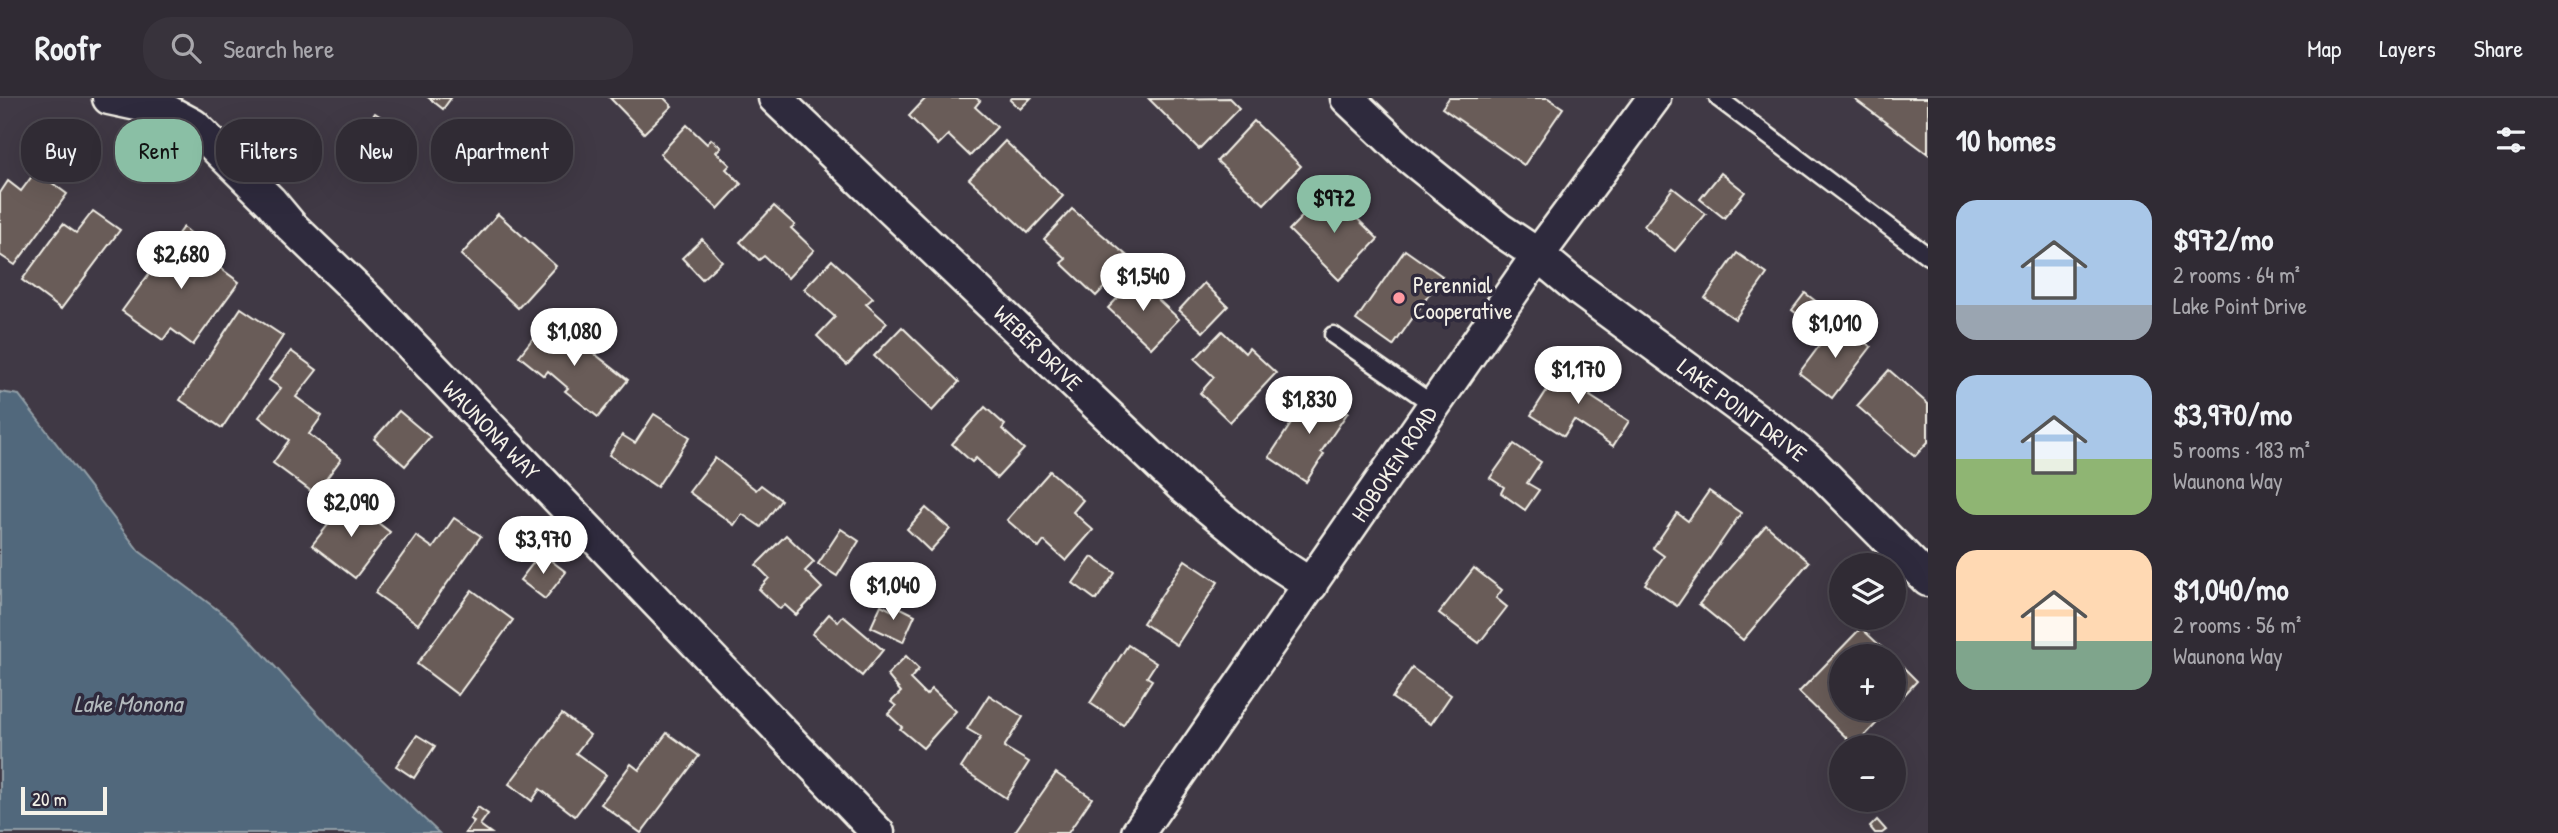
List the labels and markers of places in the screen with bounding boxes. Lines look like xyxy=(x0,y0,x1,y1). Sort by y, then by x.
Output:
pin: $972 xyxy=(1293,176,1375,235)
pin: $2,680 xyxy=(124,232,238,291)
pin: $1,540 xyxy=(1086,254,1200,313)
place label: Perennial Cooperative xyxy=(1413,269,1512,326)
marker: Perennial Cooperative xyxy=(1391,290,1407,306)
pin: $1,010 xyxy=(1778,300,1892,360)
pin: $1,080 xyxy=(517,308,631,368)
pin: $1,170 xyxy=(1521,346,1635,406)
pin: $1,830 xyxy=(1252,376,1366,436)
pin: $2,090 xyxy=(294,480,408,539)
pin: $3,970 xyxy=(486,517,600,576)
pin: $1,040 xyxy=(836,562,950,622)

